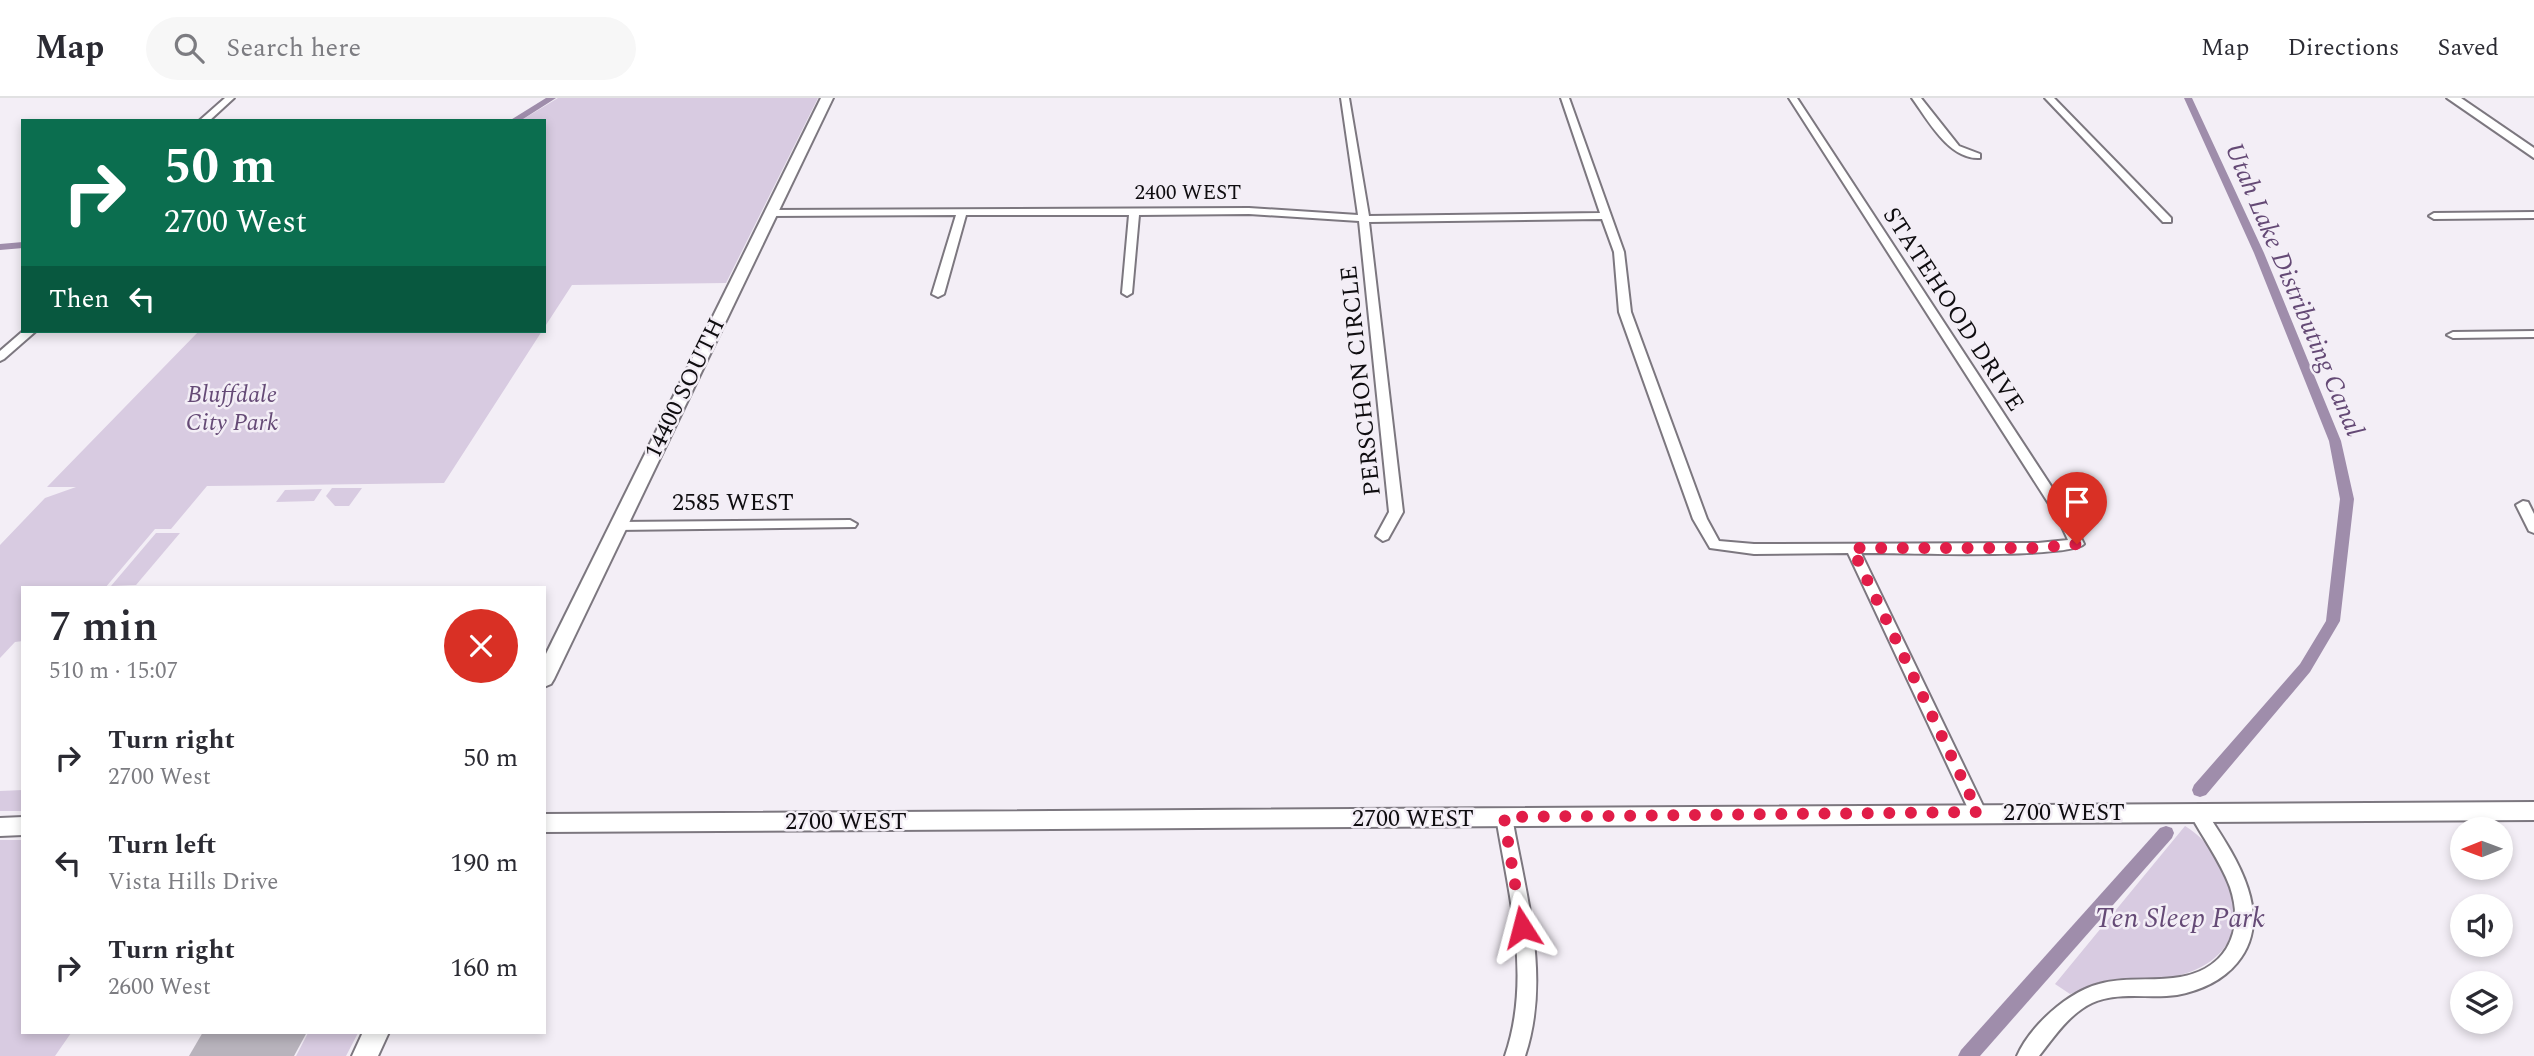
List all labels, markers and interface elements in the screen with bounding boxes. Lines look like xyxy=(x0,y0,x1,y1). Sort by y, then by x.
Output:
search box xyxy=(146,17,636,80)
text: Map xyxy=(35,23,104,73)
text: Search here xyxy=(226,28,361,68)
icon: search xyxy=(170,29,208,67)
text: Map xyxy=(2201,30,2249,66)
text: Directions xyxy=(2287,30,2399,66)
text: Saved xyxy=(2437,30,2499,66)
text: 50 m xyxy=(164,130,275,205)
water label: Utah Lake Distributing Canal xyxy=(2214,136,2374,443)
icon: right xyxy=(49,147,140,238)
street label: 2400 WEST xyxy=(1135,177,1241,209)
text: 2700 West xyxy=(164,198,307,247)
street label: STATEHOOD DRIVE xyxy=(1873,200,2033,419)
street label: PERSCHON CIRCLE xyxy=(1331,264,1391,498)
text: Then xyxy=(49,279,109,319)
icon: left xyxy=(123,280,161,318)
street label: 14400 SOUTH xyxy=(635,312,735,465)
park label: Bluffdale City Park xyxy=(186,377,278,441)
pin xyxy=(2047,472,2107,544)
icon: arrive xyxy=(2058,483,2096,521)
street label: 2585 WEST xyxy=(672,485,794,521)
text: 7 min xyxy=(49,596,158,659)
button: close xyxy=(444,609,518,683)
text: 510 m · 15:07 xyxy=(49,654,178,689)
text: Turn right xyxy=(108,720,235,760)
text: 50 m xyxy=(463,738,518,778)
icon: right xyxy=(49,739,87,777)
text: 2700 West xyxy=(108,760,211,795)
street label: 2700 WEST xyxy=(2003,795,2125,831)
street label: 2700 WEST xyxy=(1352,801,1474,837)
street label: 2700 WEST xyxy=(785,804,907,840)
north arrow xyxy=(2450,817,2513,880)
map controls xyxy=(2450,817,2513,1034)
text: Turn left xyxy=(108,825,216,865)
text: 190 m xyxy=(450,843,518,883)
icon: left xyxy=(49,844,87,882)
text: Vista Hills Drive xyxy=(108,865,278,900)
position arrow xyxy=(1485,890,1559,964)
button: sound xyxy=(2450,894,2513,957)
park label: Ten Sleep Park xyxy=(2095,897,2265,940)
text: Turn right xyxy=(108,930,235,970)
text: 160 m xyxy=(450,948,518,988)
icon: right xyxy=(49,949,87,987)
text: 2600 West xyxy=(108,970,211,1005)
button: layers xyxy=(2450,971,2513,1034)

